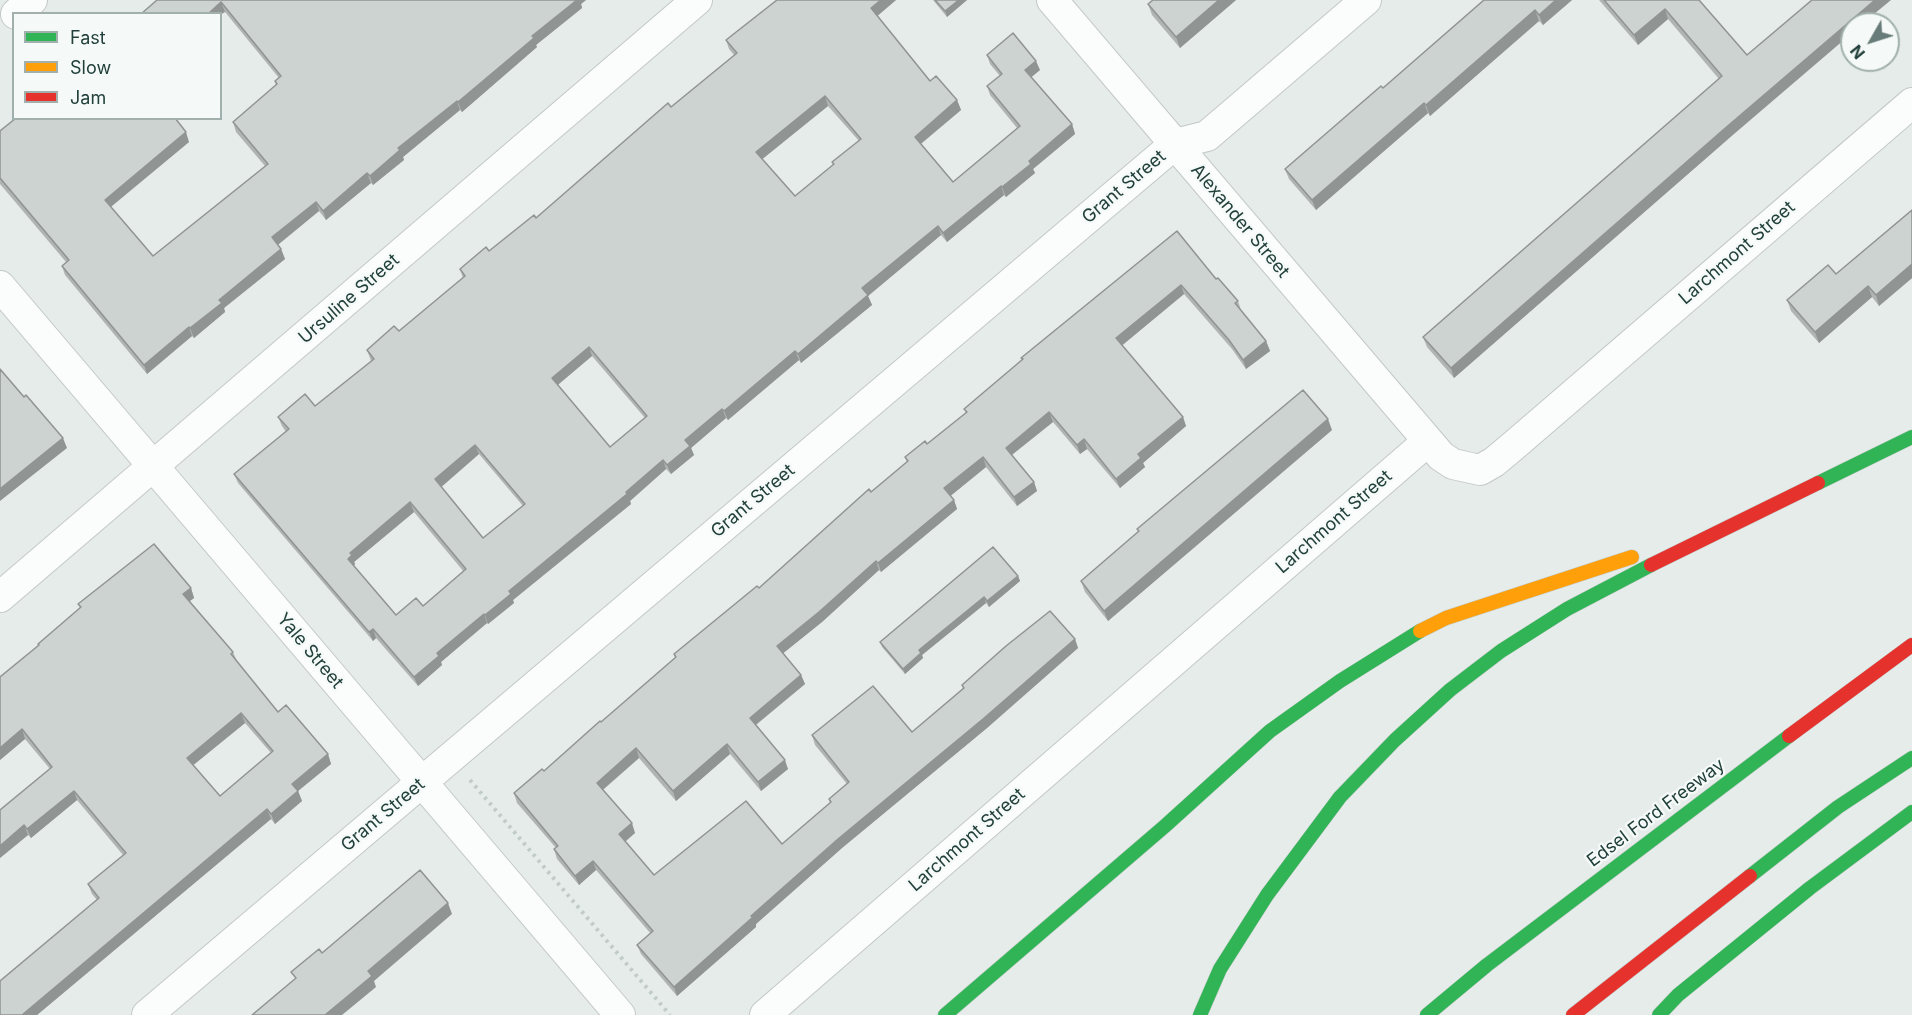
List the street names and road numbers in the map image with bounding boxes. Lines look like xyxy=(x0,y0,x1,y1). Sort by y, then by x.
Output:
street label: Grant Street xyxy=(1078,146,1170,228)
street label: Alexander Street xyxy=(1186,160,1294,282)
street label: Larchmont Street xyxy=(1675,197,1799,309)
street label: Ursuline Street xyxy=(294,250,404,348)
street label: Grant Street xyxy=(707,460,799,542)
street label: Larchmont Street xyxy=(1272,466,1396,578)
street label: Yale Street xyxy=(272,609,348,693)
street label: Edsel Ford Freeway xyxy=(1583,754,1729,872)
street label: Grant Street xyxy=(337,774,429,856)
street label: Larchmont Street xyxy=(905,784,1029,896)

